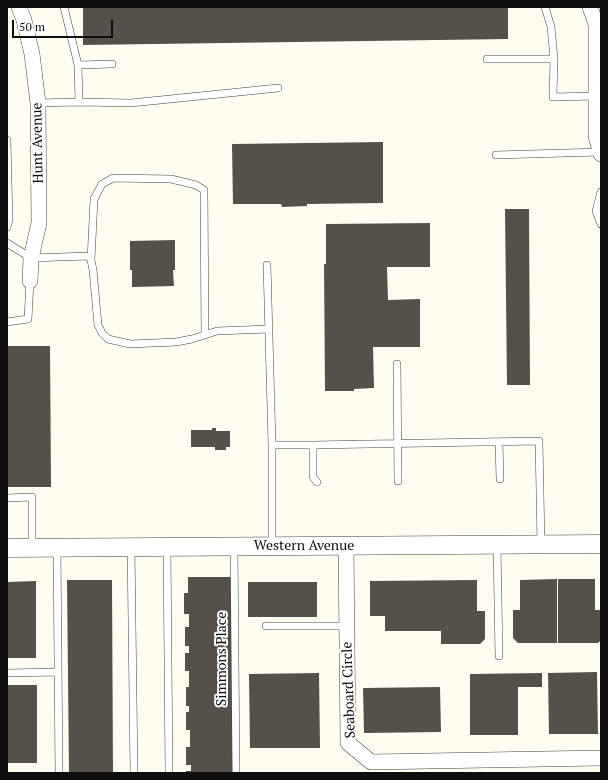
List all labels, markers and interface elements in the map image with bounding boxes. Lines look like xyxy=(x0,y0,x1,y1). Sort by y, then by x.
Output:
scale bar xyxy=(14,12,115,38)
text: 50 m xyxy=(19,19,45,34)
street label: Hunt Avenue xyxy=(29,102,47,184)
street label: Western Avenue xyxy=(254,538,354,554)
street label: Simmons Place xyxy=(214,612,230,706)
street label: Seaboard Circle xyxy=(339,641,359,739)

